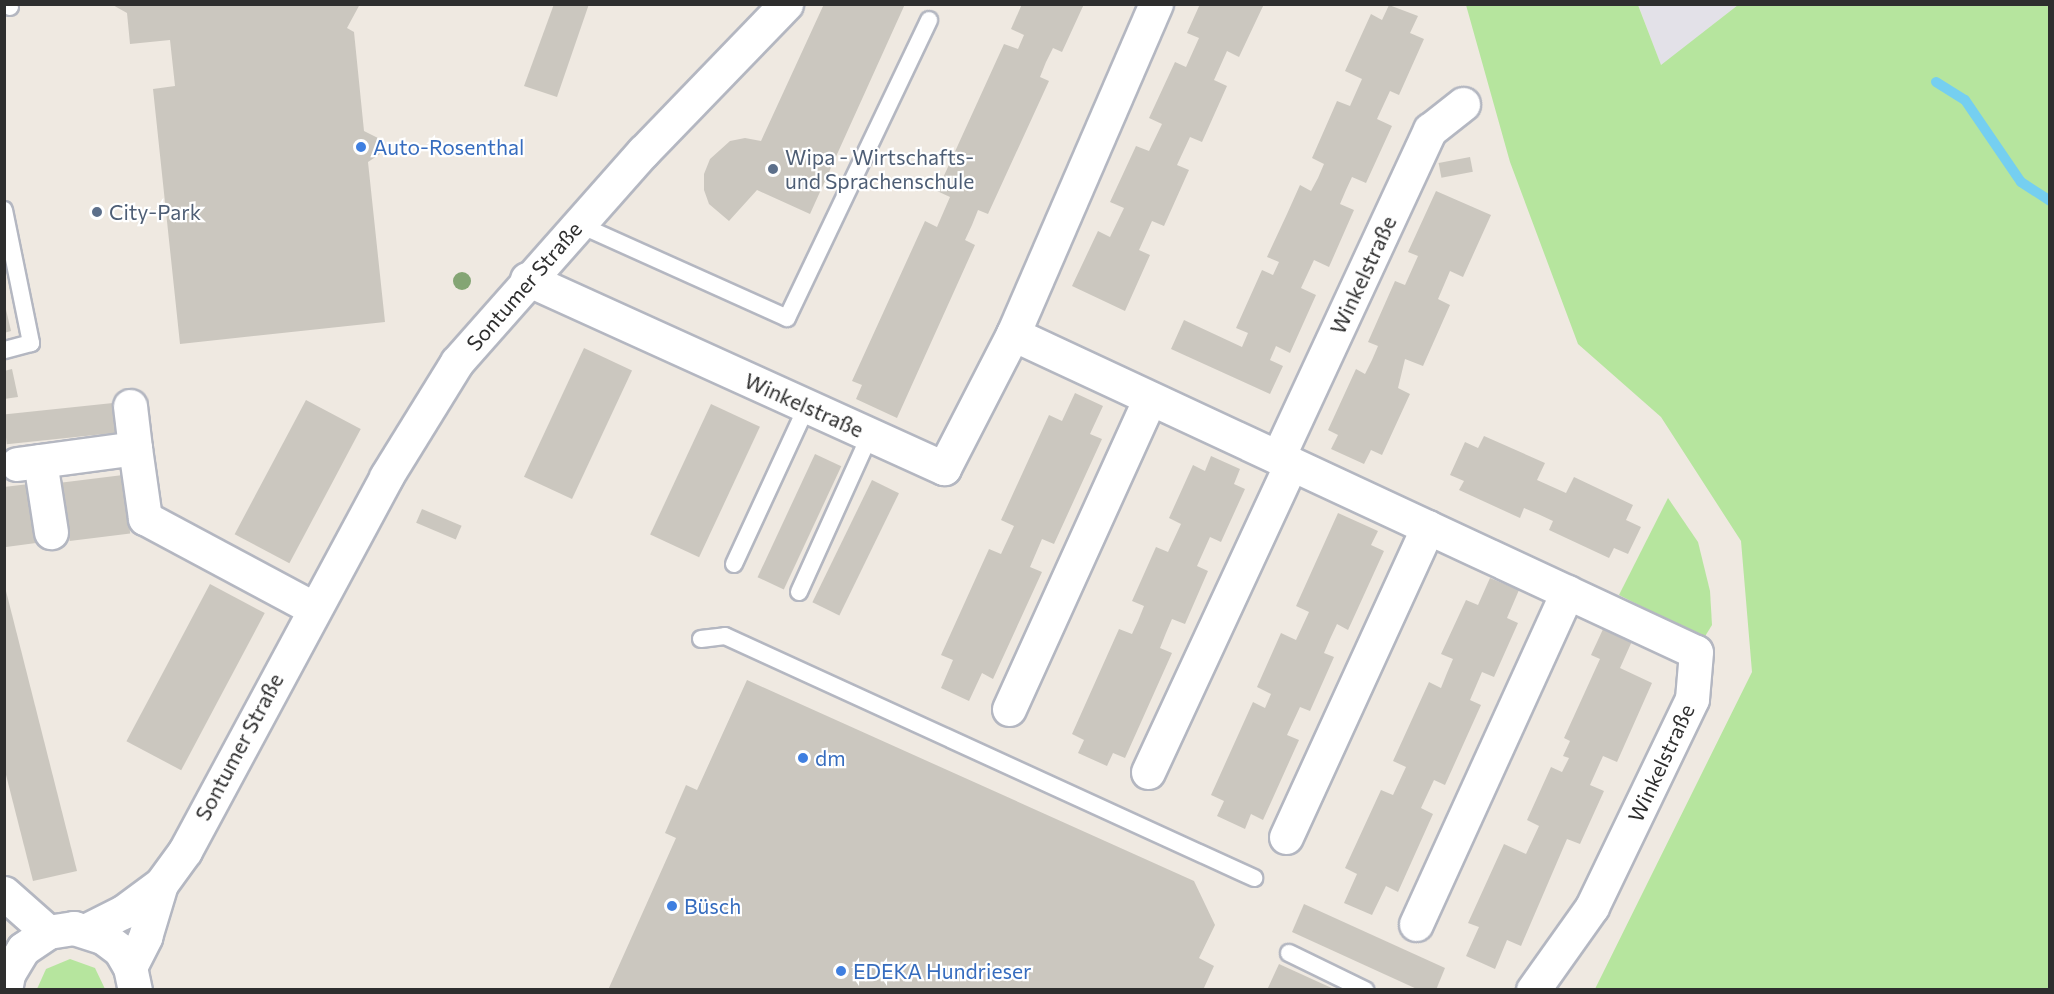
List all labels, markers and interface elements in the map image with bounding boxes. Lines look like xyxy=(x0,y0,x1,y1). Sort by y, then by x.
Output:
place label: Auto-Rosenthal xyxy=(373,134,524,160)
marker: Auto-Rosenthal xyxy=(354,140,368,154)
place label: Wipa - Wirtschafts- und Sprachenschule xyxy=(785,144,974,194)
marker: Wipa - Wirtschafts- und Sprachenschule xyxy=(766,162,780,176)
place label: City-Park xyxy=(109,199,201,225)
marker: City-Park xyxy=(90,205,104,219)
street label: Winkelstraße xyxy=(1325,212,1401,338)
street label: Sontumer Straße xyxy=(461,216,587,356)
street label: Winkelstraße xyxy=(741,368,867,442)
street label: Sontumer Straße xyxy=(190,669,288,825)
street label: Winkelstraße xyxy=(1623,700,1699,826)
place label: dm xyxy=(815,745,845,771)
marker: dm xyxy=(796,751,810,765)
place label: Büsch xyxy=(684,893,741,919)
marker: Büsch xyxy=(665,899,679,913)
place label: EDEKA Hundrieser xyxy=(853,958,1032,984)
marker: EDEKA Hundrieser xyxy=(834,964,848,978)

